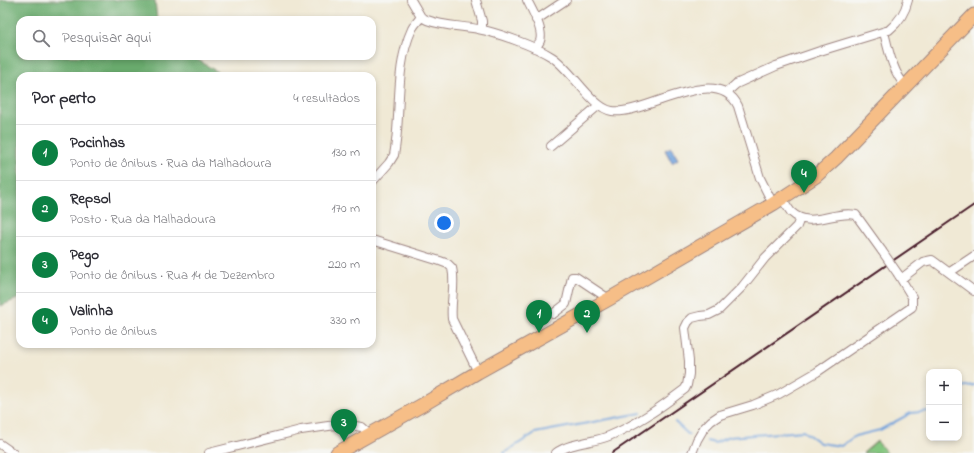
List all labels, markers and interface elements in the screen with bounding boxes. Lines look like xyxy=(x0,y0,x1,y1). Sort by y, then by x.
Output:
search box xyxy=(16,16,376,60)
icon: search xyxy=(30,27,52,49)
text: Pesquisar aqui xyxy=(62,27,151,49)
text: Por perto xyxy=(32,86,96,111)
text: 4 resultados xyxy=(293,89,360,108)
text: Pocinhas xyxy=(70,132,125,154)
text: 1 xyxy=(43,143,47,162)
text: 130 m xyxy=(332,143,360,162)
text: Ponto de ônibus · Rua da Malhadoura xyxy=(70,154,272,173)
pin: 4 xyxy=(791,160,817,193)
text: Repsol xyxy=(70,188,111,210)
text: 2 xyxy=(42,199,48,218)
text: 170 m xyxy=(332,199,360,218)
text: Posto · Rua da Malhadoura xyxy=(70,210,216,229)
your location xyxy=(434,213,454,233)
text: Pego xyxy=(70,244,99,266)
text: 3 xyxy=(42,255,48,274)
text: 220 m xyxy=(328,255,360,274)
text: Ponto de ônibus · Rua 14 de Dezembro xyxy=(70,266,275,285)
text: Valinha xyxy=(70,300,113,322)
pin: 1 xyxy=(526,300,552,333)
pin: 2 xyxy=(574,300,600,333)
text: 4 xyxy=(42,311,48,330)
text: 330 m xyxy=(330,311,360,330)
text: Ponto de ônibus xyxy=(70,322,157,341)
map controls xyxy=(926,369,962,441)
button: + xyxy=(926,369,962,405)
button: − xyxy=(926,405,962,441)
pin: 3 xyxy=(331,409,357,442)

